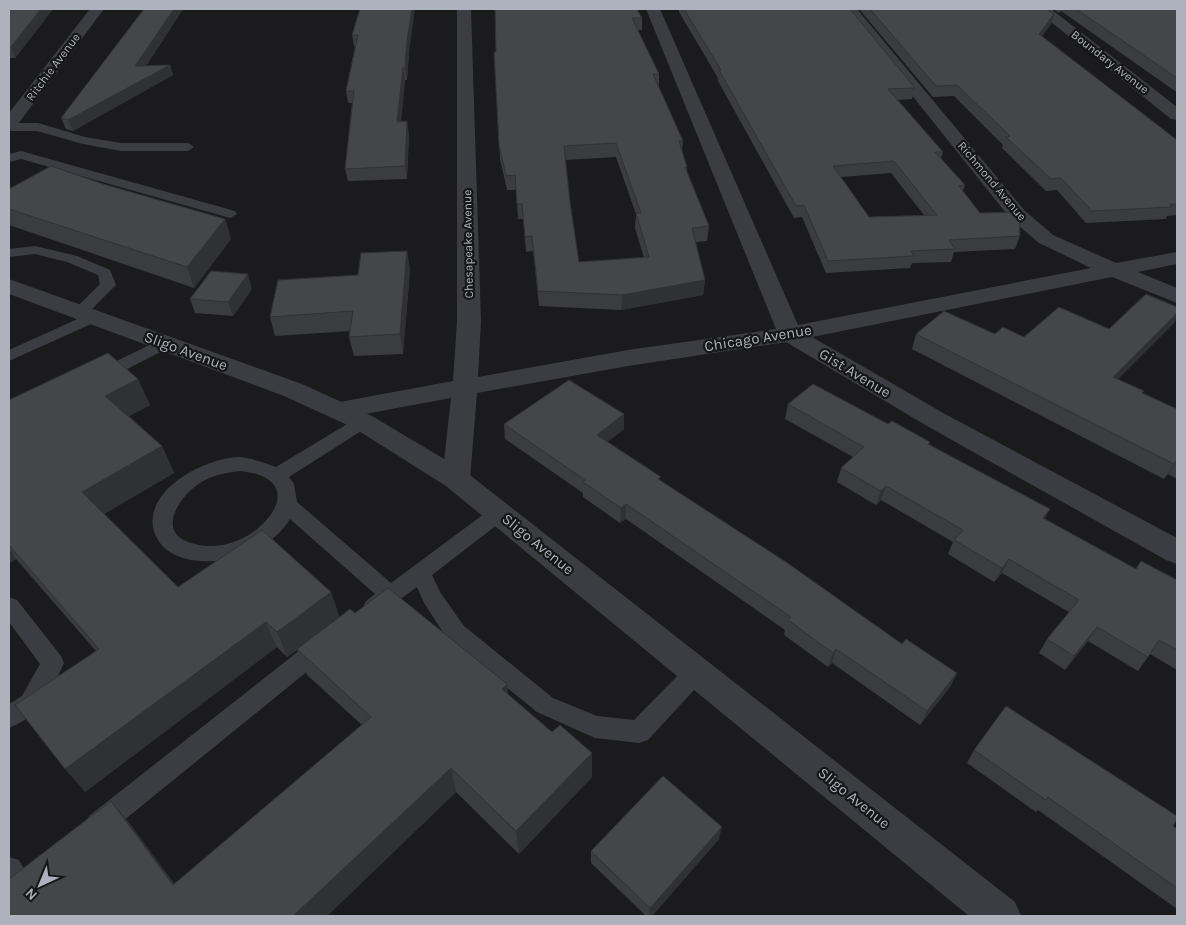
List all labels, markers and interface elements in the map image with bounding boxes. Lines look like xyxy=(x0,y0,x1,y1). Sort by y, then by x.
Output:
street label: Boundary Avenue xyxy=(1068,27,1152,97)
street label: Ritchie Avenue xyxy=(23,30,83,104)
street label: Richmond Avenue xyxy=(955,139,1029,223)
street label: Chesapeake Avenue xyxy=(460,190,476,298)
street label: Chicago Avenue xyxy=(703,321,813,355)
street label: Sligo Avenue xyxy=(142,328,230,374)
street label: Gist Avenue xyxy=(816,345,894,401)
street label: Sligo Avenue xyxy=(498,510,578,578)
street label: Sligo Avenue xyxy=(814,764,894,832)
north arrow xyxy=(15,860,65,910)
text: N xyxy=(22,884,41,904)

